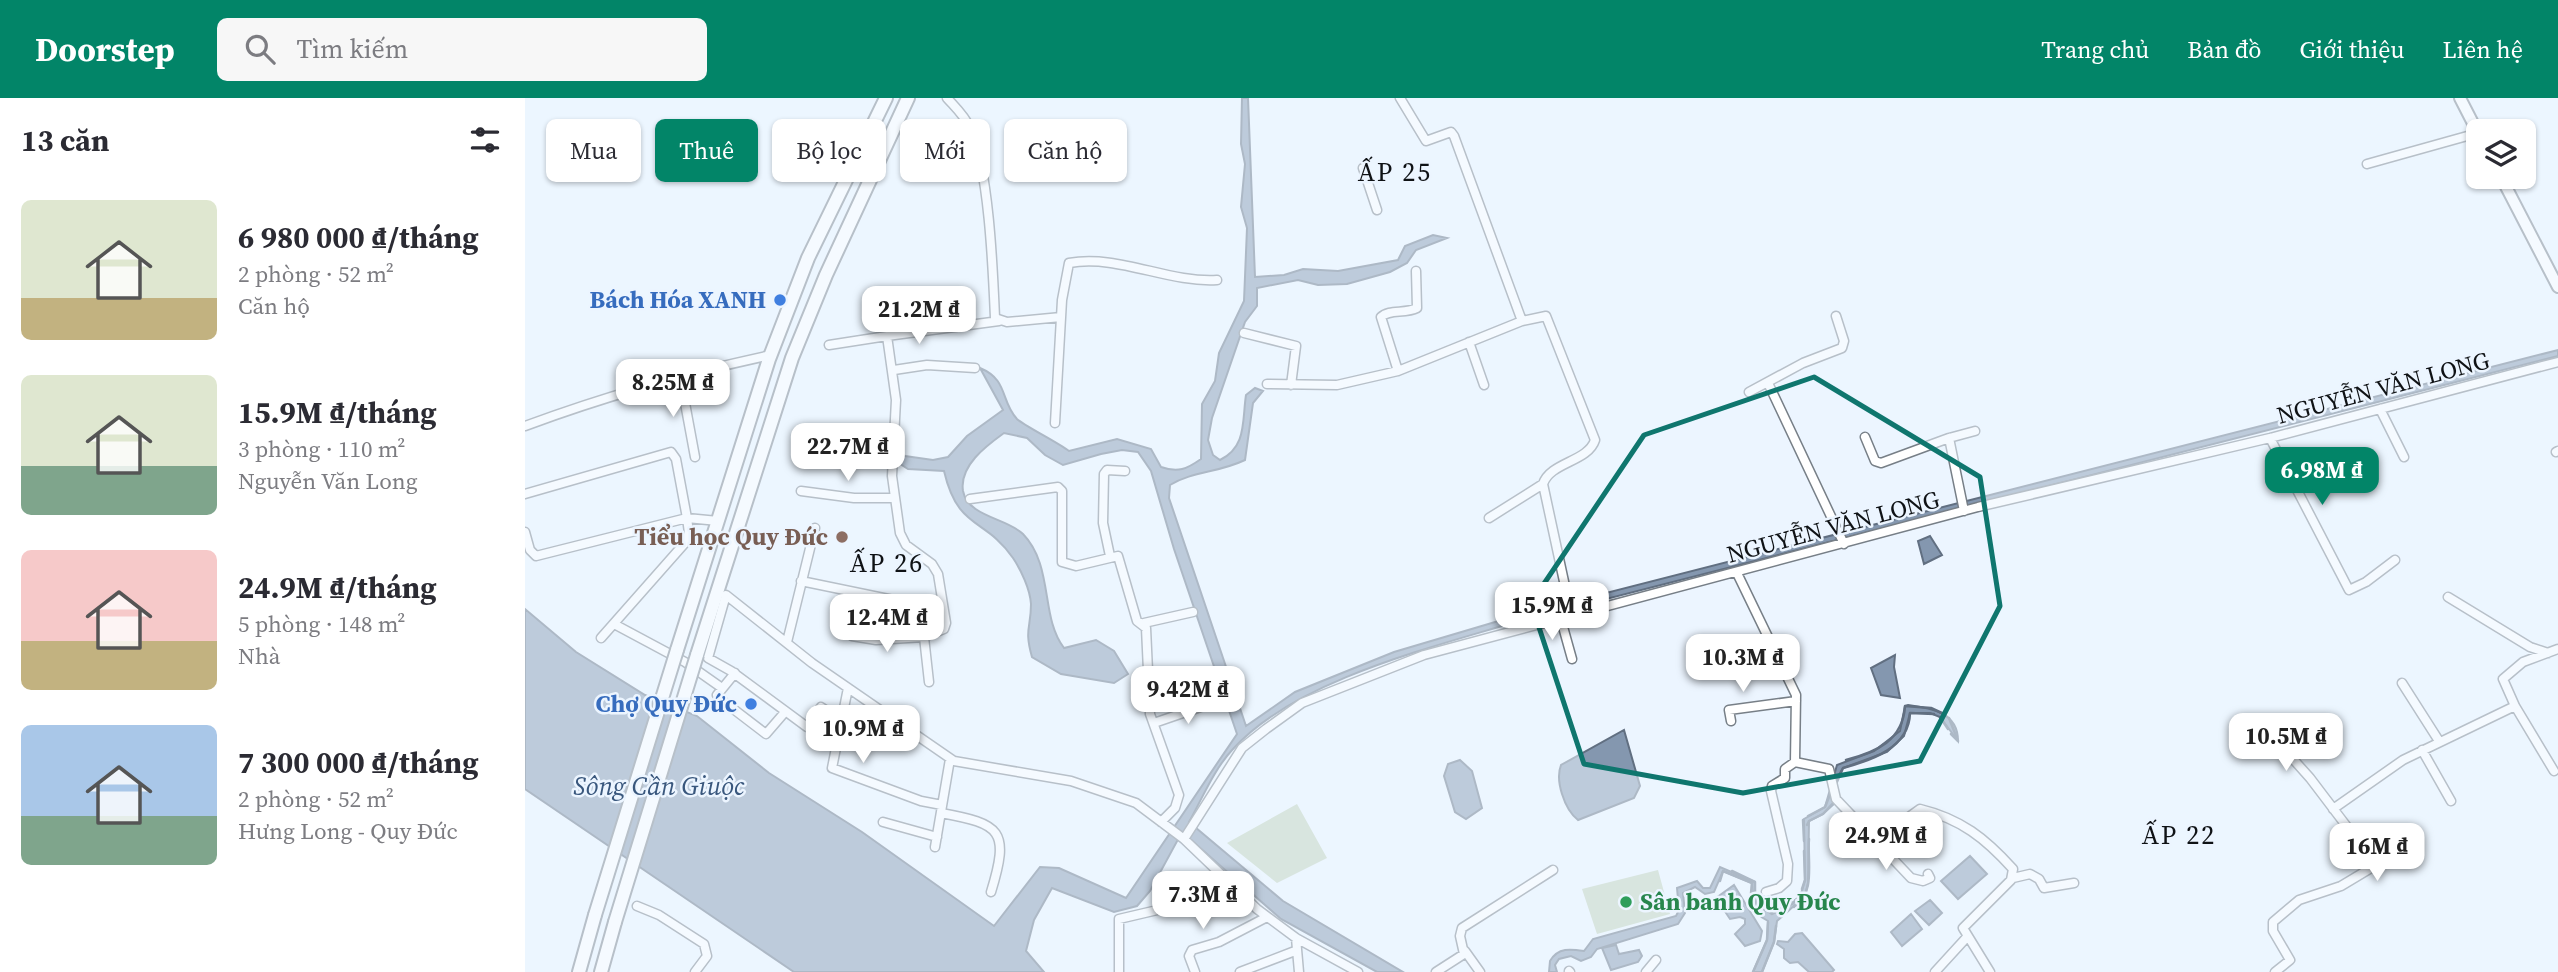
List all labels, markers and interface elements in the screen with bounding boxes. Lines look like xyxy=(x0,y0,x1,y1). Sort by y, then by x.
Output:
search box xyxy=(217,18,707,81)
text: Doorstep xyxy=(35,27,175,72)
icon: search xyxy=(241,30,279,68)
text: Tìm kiếm xyxy=(297,31,408,67)
text: Trang chủ xyxy=(2041,33,2149,66)
text: Bản đồ xyxy=(2187,33,2261,66)
text: Giới thiệu xyxy=(2299,33,2405,66)
text: Liên hệ xyxy=(2443,33,2523,66)
chip: Mua xyxy=(546,119,641,182)
chip: Thuê xyxy=(655,119,758,182)
chip: Bộ lọc xyxy=(772,119,886,182)
chip: Mới xyxy=(900,119,990,182)
chip: Căn hộ xyxy=(1004,119,1127,182)
map controls xyxy=(2466,119,2536,189)
button: layers xyxy=(2466,119,2536,189)
text: 13 căn xyxy=(21,120,109,161)
icon: filters xyxy=(466,121,504,159)
district label: ẤP 25 xyxy=(1358,154,1432,190)
text: 6 980 000 ₫/tháng xyxy=(238,217,479,258)
icon: home xyxy=(77,228,161,312)
text: 2 phòng · 52 m² xyxy=(238,258,394,290)
place label: Bách Hóa XANH xyxy=(590,283,766,316)
pin: 21.2M ₫ xyxy=(854,286,984,346)
text: Căn hộ xyxy=(238,290,310,322)
marker: Bách Hóa XANH xyxy=(772,292,788,308)
text: 21.2M ₫ xyxy=(878,293,960,325)
street label: NGUYỄN VĂN LONG xyxy=(2273,343,2493,432)
pin: 8.25M ₫ xyxy=(608,360,738,419)
text: 8.25M ₫ xyxy=(632,366,714,398)
text: 15.9M ₫/tháng xyxy=(238,392,437,433)
icon: home xyxy=(77,403,161,487)
pin: 22.7M ₫ xyxy=(783,424,913,483)
text: 22.7M ₫ xyxy=(807,430,889,462)
text: 3 phòng · 110 m² xyxy=(238,433,405,465)
pin: 6.98M ₫ xyxy=(2257,448,2387,507)
text: 6.98M ₫ xyxy=(2281,454,2363,486)
text: Nguyễn Văn Long xyxy=(238,465,418,497)
street label: NGUYỄN VĂN LONG xyxy=(1723,482,1943,571)
place label: Tiểu học Quy Đức xyxy=(634,520,828,553)
marker: Tiểu học Quy Đức xyxy=(834,529,850,545)
district label: ẤP 26 xyxy=(850,545,924,581)
text: 24.9M ₫/tháng xyxy=(238,567,437,608)
icon: home xyxy=(77,578,161,662)
pin: 15.9M ₫ xyxy=(1487,582,1617,642)
text: 15.9M ₫ xyxy=(1511,589,1593,621)
pin: 12.4M ₫ xyxy=(822,594,952,654)
text: 12.4M ₫ xyxy=(846,601,928,633)
text: 5 phòng · 148 m² xyxy=(238,608,405,640)
pin: 10.3M ₫ xyxy=(1678,634,1808,694)
text: Nhà xyxy=(238,640,280,672)
text: 10.3M ₫ xyxy=(1702,641,1784,673)
pin: 9.42M ₫ xyxy=(1123,666,1253,726)
text: 9.42M ₫ xyxy=(1147,673,1229,705)
place label: Chợ Quy Đức xyxy=(596,687,737,720)
marker: Chợ Quy Đức xyxy=(743,696,759,712)
pin: 10.9M ₫ xyxy=(798,706,928,765)
text: 10.9M ₫ xyxy=(822,712,904,744)
pin: 10.5M ₫ xyxy=(2221,714,2351,773)
text: 10.5M ₫ xyxy=(2245,720,2327,752)
text: 7 300 000 ₫/tháng xyxy=(238,742,479,783)
icon: home xyxy=(77,753,161,837)
water label: Sông Cần Giuộc xyxy=(573,768,745,804)
text: 2 phòng · 52 m² xyxy=(238,783,394,815)
pin: 24.9M ₫ xyxy=(1821,812,1951,872)
text: Hưng Long - Quy Đức xyxy=(238,815,458,847)
district label: ẤP 22 xyxy=(2142,817,2216,853)
text: 24.9M ₫ xyxy=(1845,819,1927,851)
pin: 16M ₫ xyxy=(2328,824,2426,883)
text: 16M ₫ xyxy=(2346,830,2408,862)
pin: 7.3M ₫ xyxy=(1146,872,1260,931)
text: 7.3M ₫ xyxy=(1168,878,1238,910)
place label: Sân banh Quy Đức xyxy=(1640,885,1841,918)
marker: Sân banh Quy Đức xyxy=(1618,894,1634,910)

